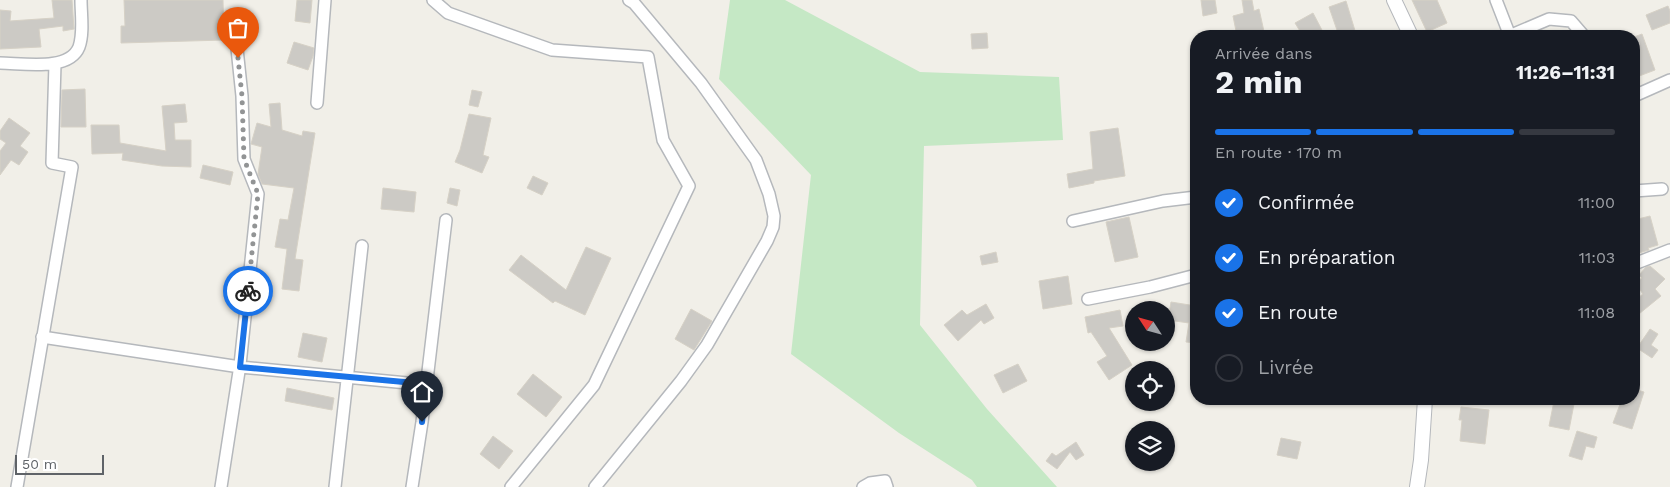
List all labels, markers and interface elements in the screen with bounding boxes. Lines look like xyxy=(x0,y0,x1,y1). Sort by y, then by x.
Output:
pin xyxy=(217,7,259,58)
icon: bag xyxy=(224,14,252,42)
text: Arrivée dans xyxy=(1215,44,1313,63)
text: 11:26–11:31 xyxy=(1516,61,1615,84)
text: 2 min xyxy=(1215,63,1303,101)
text: En route · 170 m xyxy=(1215,143,1342,162)
icon: check xyxy=(1215,189,1243,217)
text: Confirmée xyxy=(1258,191,1354,214)
text: 11:00 xyxy=(1578,193,1615,212)
icon: check xyxy=(1215,244,1243,272)
text: En préparation xyxy=(1258,246,1395,269)
text: 11:03 xyxy=(1579,248,1615,267)
courier xyxy=(223,266,273,316)
icon: bike xyxy=(234,277,262,305)
icon: check xyxy=(1215,299,1243,327)
north arrow xyxy=(1125,301,1175,351)
map controls xyxy=(1125,301,1175,471)
text: En route xyxy=(1258,301,1338,324)
text: 11:08 xyxy=(1578,303,1615,322)
text: Livrée xyxy=(1258,356,1314,379)
button: locate xyxy=(1125,361,1175,411)
pin xyxy=(401,371,443,422)
icon: home xyxy=(408,378,436,406)
button: layers xyxy=(1125,421,1175,471)
scale bar xyxy=(15,452,104,475)
text: 50 m xyxy=(22,456,57,472)

